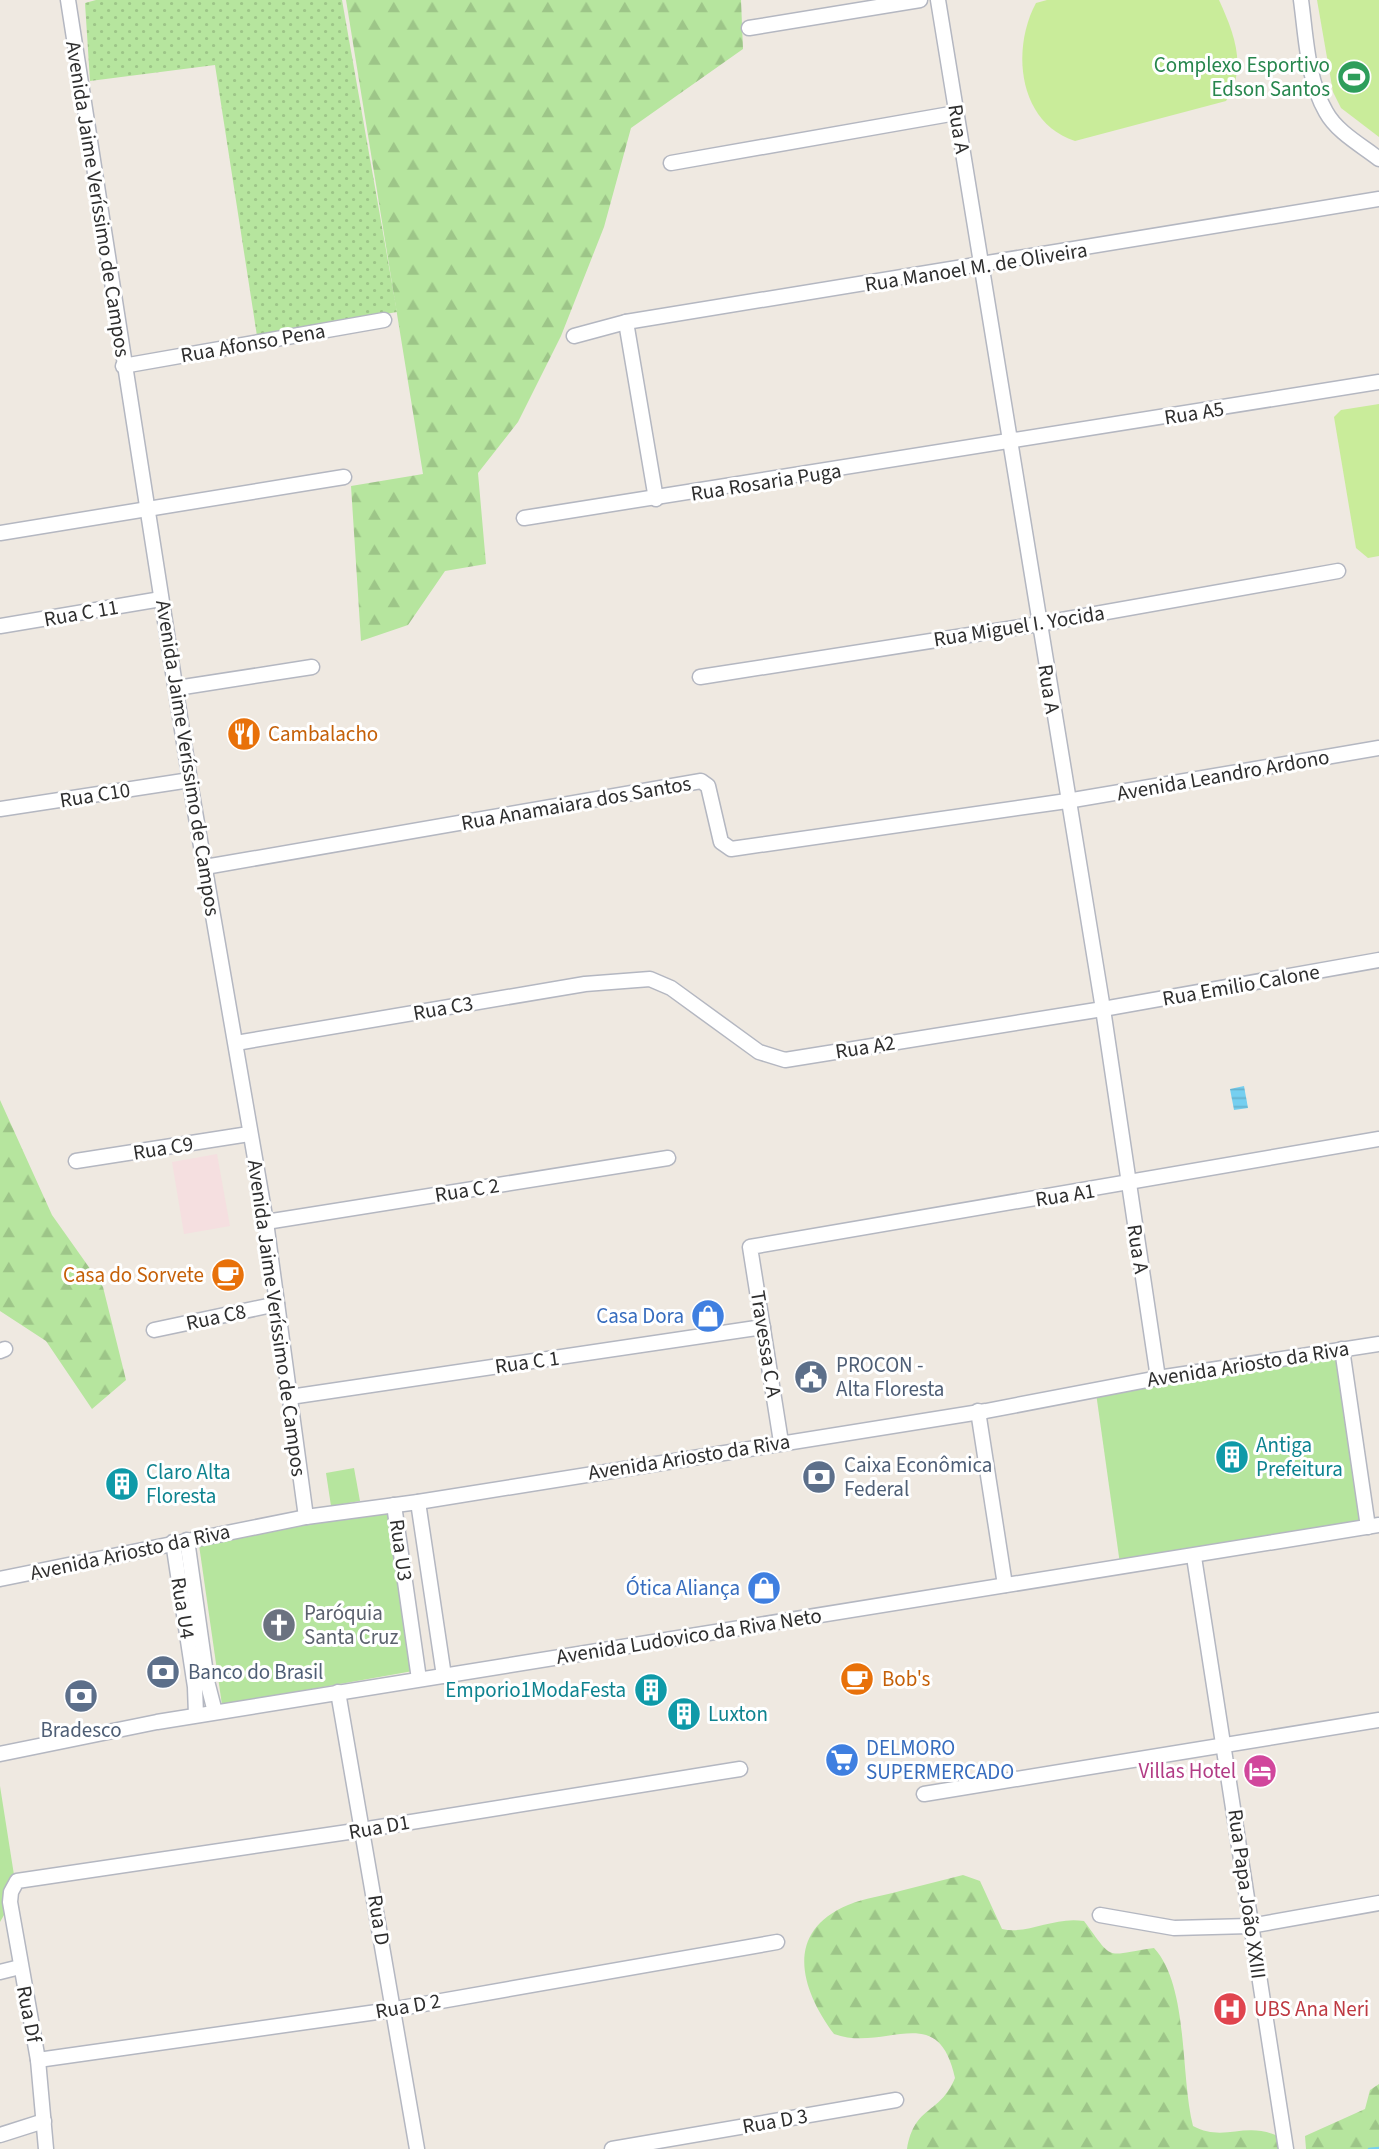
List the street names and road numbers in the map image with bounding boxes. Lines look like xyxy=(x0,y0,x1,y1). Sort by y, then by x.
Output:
street label: Avenida Jaime Veríssimo de Campos xyxy=(58,39,138,359)
street label: Rua A xyxy=(940,102,978,156)
street label: Rua Manoel M. de Oliveira xyxy=(863,235,1089,299)
street label: Rua Afonso Pena xyxy=(178,316,328,370)
street label: Rua A5 xyxy=(1162,393,1226,433)
street label: Rua Rosaria Puga xyxy=(689,455,843,509)
street label: Rua C 11 xyxy=(41,592,121,634)
street label: Avenida Jaime Veríssimo de Campos xyxy=(148,598,228,918)
street label: Rua Miguel I. Yocida xyxy=(931,598,1107,654)
street label: Rua A xyxy=(1030,662,1068,716)
street label: Avenida Leandro Ardono xyxy=(1114,742,1332,808)
street label: Rua Anamaiara dos Santos xyxy=(459,768,694,838)
street label: Rua C10 xyxy=(58,775,132,815)
street label: Rua Emilio Calone xyxy=(1160,956,1322,1014)
street label: Rua C3 xyxy=(411,988,475,1028)
street label: Rua A2 xyxy=(833,1027,897,1067)
street label: Rua C9 xyxy=(131,1128,195,1168)
street label: Avenida Jaime Veríssimo de Campos xyxy=(240,1158,314,1478)
street label: Rua C 2 xyxy=(433,1170,501,1210)
street label: Rua A1 xyxy=(1033,1175,1097,1215)
street label: Rua A xyxy=(1119,1222,1157,1276)
street label: Travessa C A xyxy=(743,1288,789,1400)
street label: Rua C8 xyxy=(183,1296,249,1338)
street label: Avenida Ariosto da Riva xyxy=(1145,1333,1351,1395)
street label: Rua C 1 xyxy=(493,1343,561,1381)
street label: Avenida Ariosto da Riva xyxy=(586,1426,792,1488)
street label: Avenida Ariosto da Riva xyxy=(27,1516,233,1588)
street label: Rua U3 xyxy=(382,1517,420,1583)
street label: Rua U4 xyxy=(163,1575,203,1641)
street label: Avenida Ludovico da Riva Neto xyxy=(554,1600,824,1672)
street label: Rua D1 xyxy=(346,1807,412,1847)
street label: Rua Papa João XXIII xyxy=(1220,1807,1274,1981)
street label: Rua D xyxy=(360,1892,398,1948)
street label: Rua Df xyxy=(9,1983,49,2046)
street label: Rua D 2 xyxy=(373,1986,443,2026)
street label: Rua D 3 xyxy=(740,2101,810,2141)

